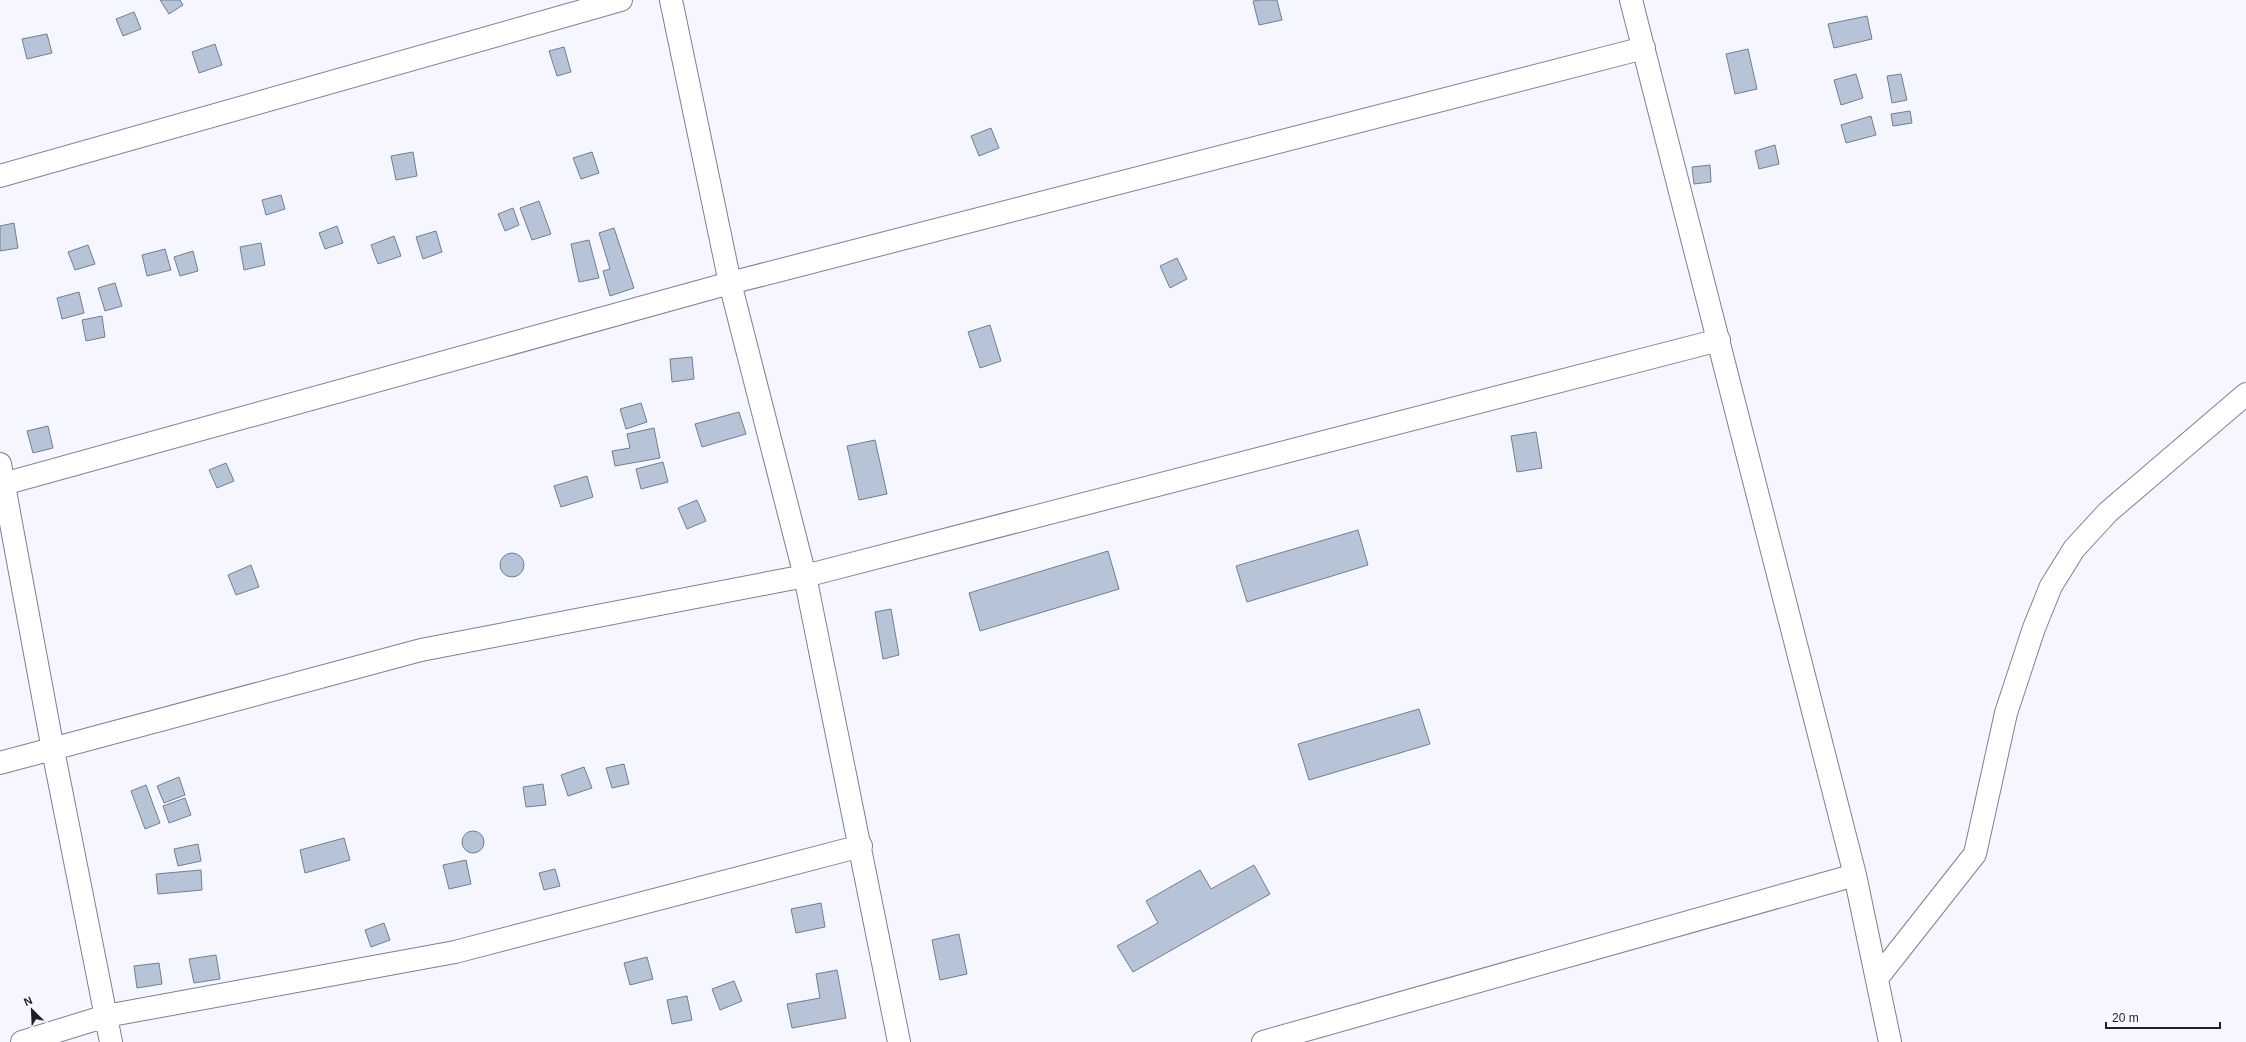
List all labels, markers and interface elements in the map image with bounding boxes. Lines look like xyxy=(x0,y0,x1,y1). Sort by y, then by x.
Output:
north arrow xyxy=(12,990,52,1030)
text: N xyxy=(22,994,34,1008)
scale bar xyxy=(2106,1004,2220,1030)
text: 20 m xyxy=(2112,1011,2139,1025)

